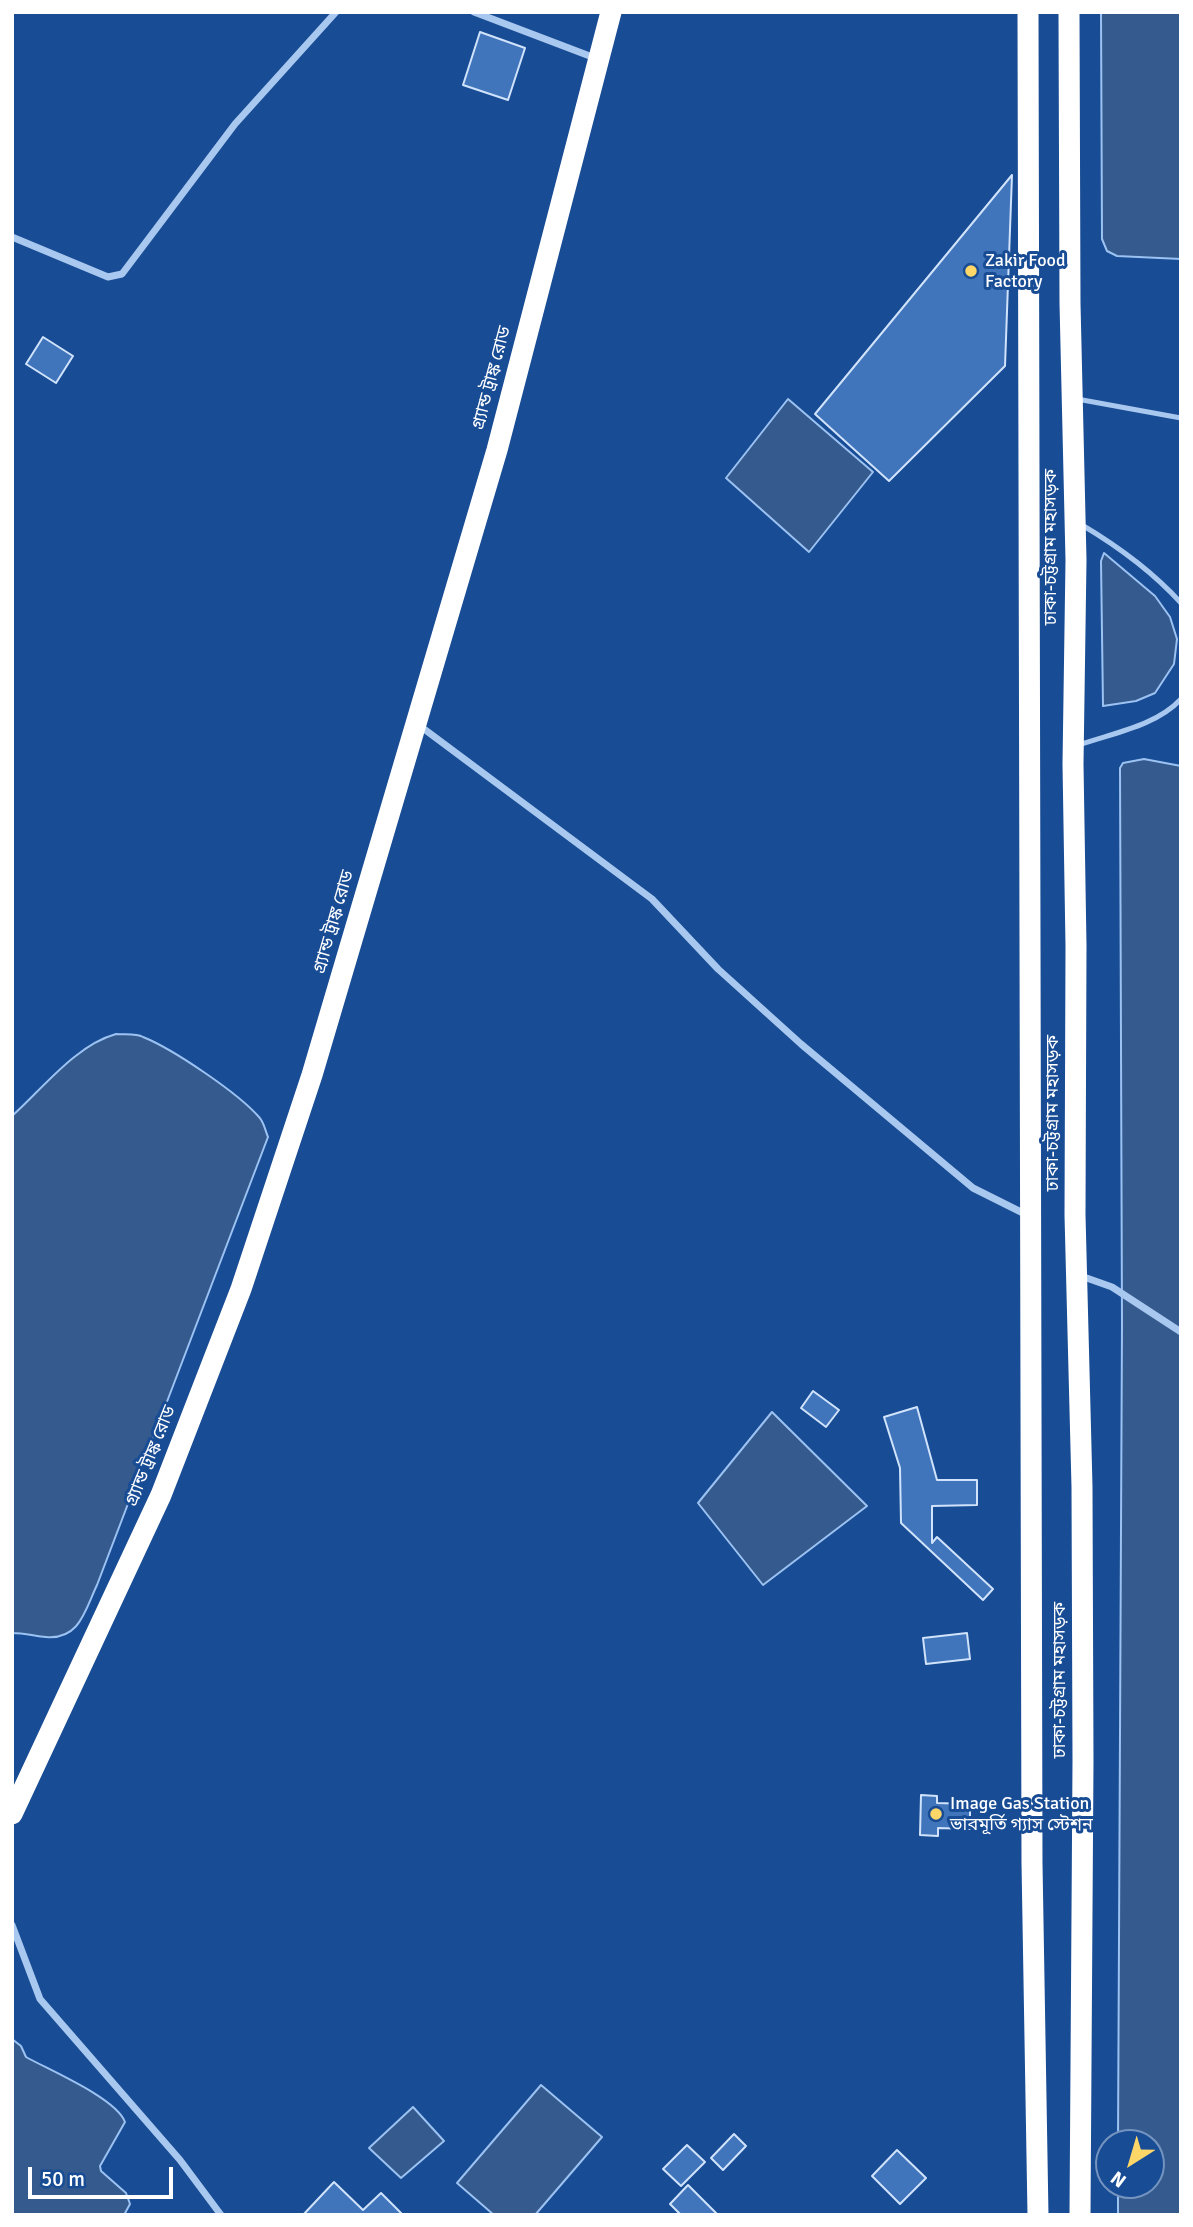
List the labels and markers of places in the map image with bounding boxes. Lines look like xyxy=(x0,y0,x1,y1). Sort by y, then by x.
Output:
place label: Zakir Food Factory xyxy=(985,250,1065,292)
marker: Zakir Food Factory xyxy=(963,263,979,279)
place label: Image Gas Station ভাবমূর্তি গ্যাস স্টেশন xyxy=(950,1793,1093,1836)
marker: Image Gas Station ভাবমূর্তি গ্যাস স্টেশন xyxy=(928,1806,944,1822)

